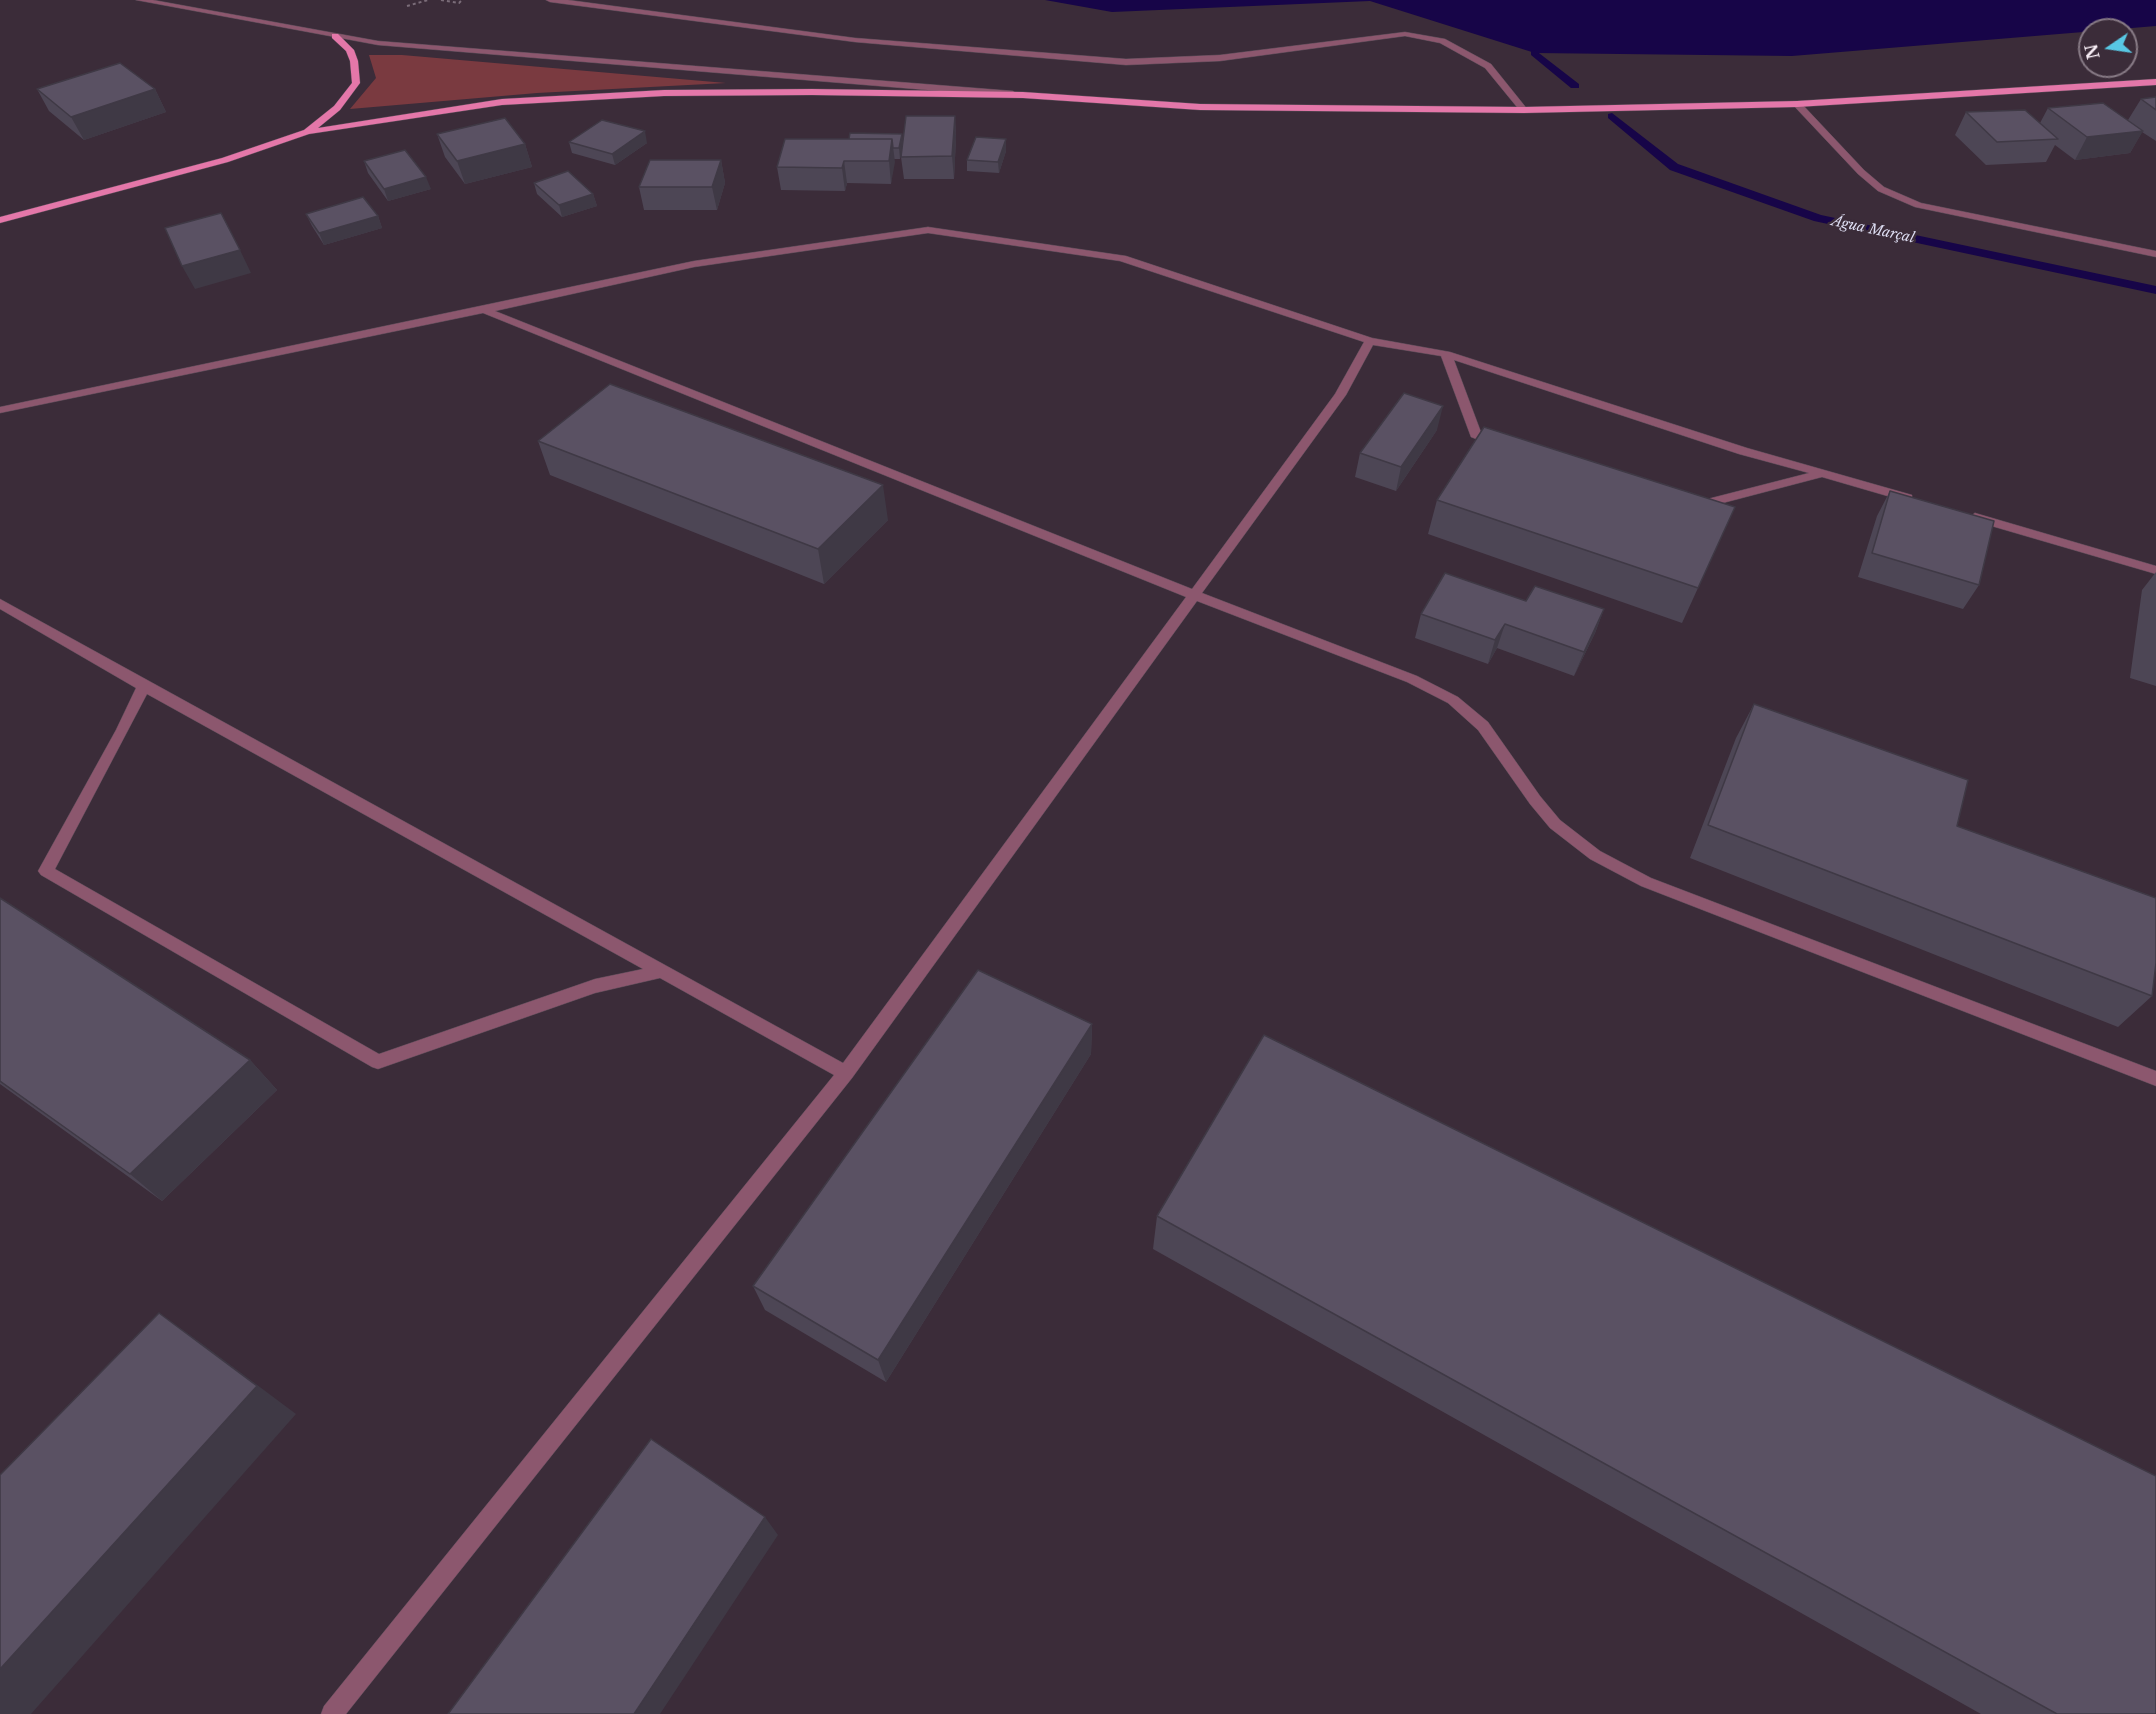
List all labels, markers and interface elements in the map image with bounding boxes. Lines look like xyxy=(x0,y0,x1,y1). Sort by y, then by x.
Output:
north arrow xyxy=(2078,18,2138,78)
text: N xyxy=(2081,42,2104,61)
water label: Água Marçal xyxy=(1830,213,1916,247)

